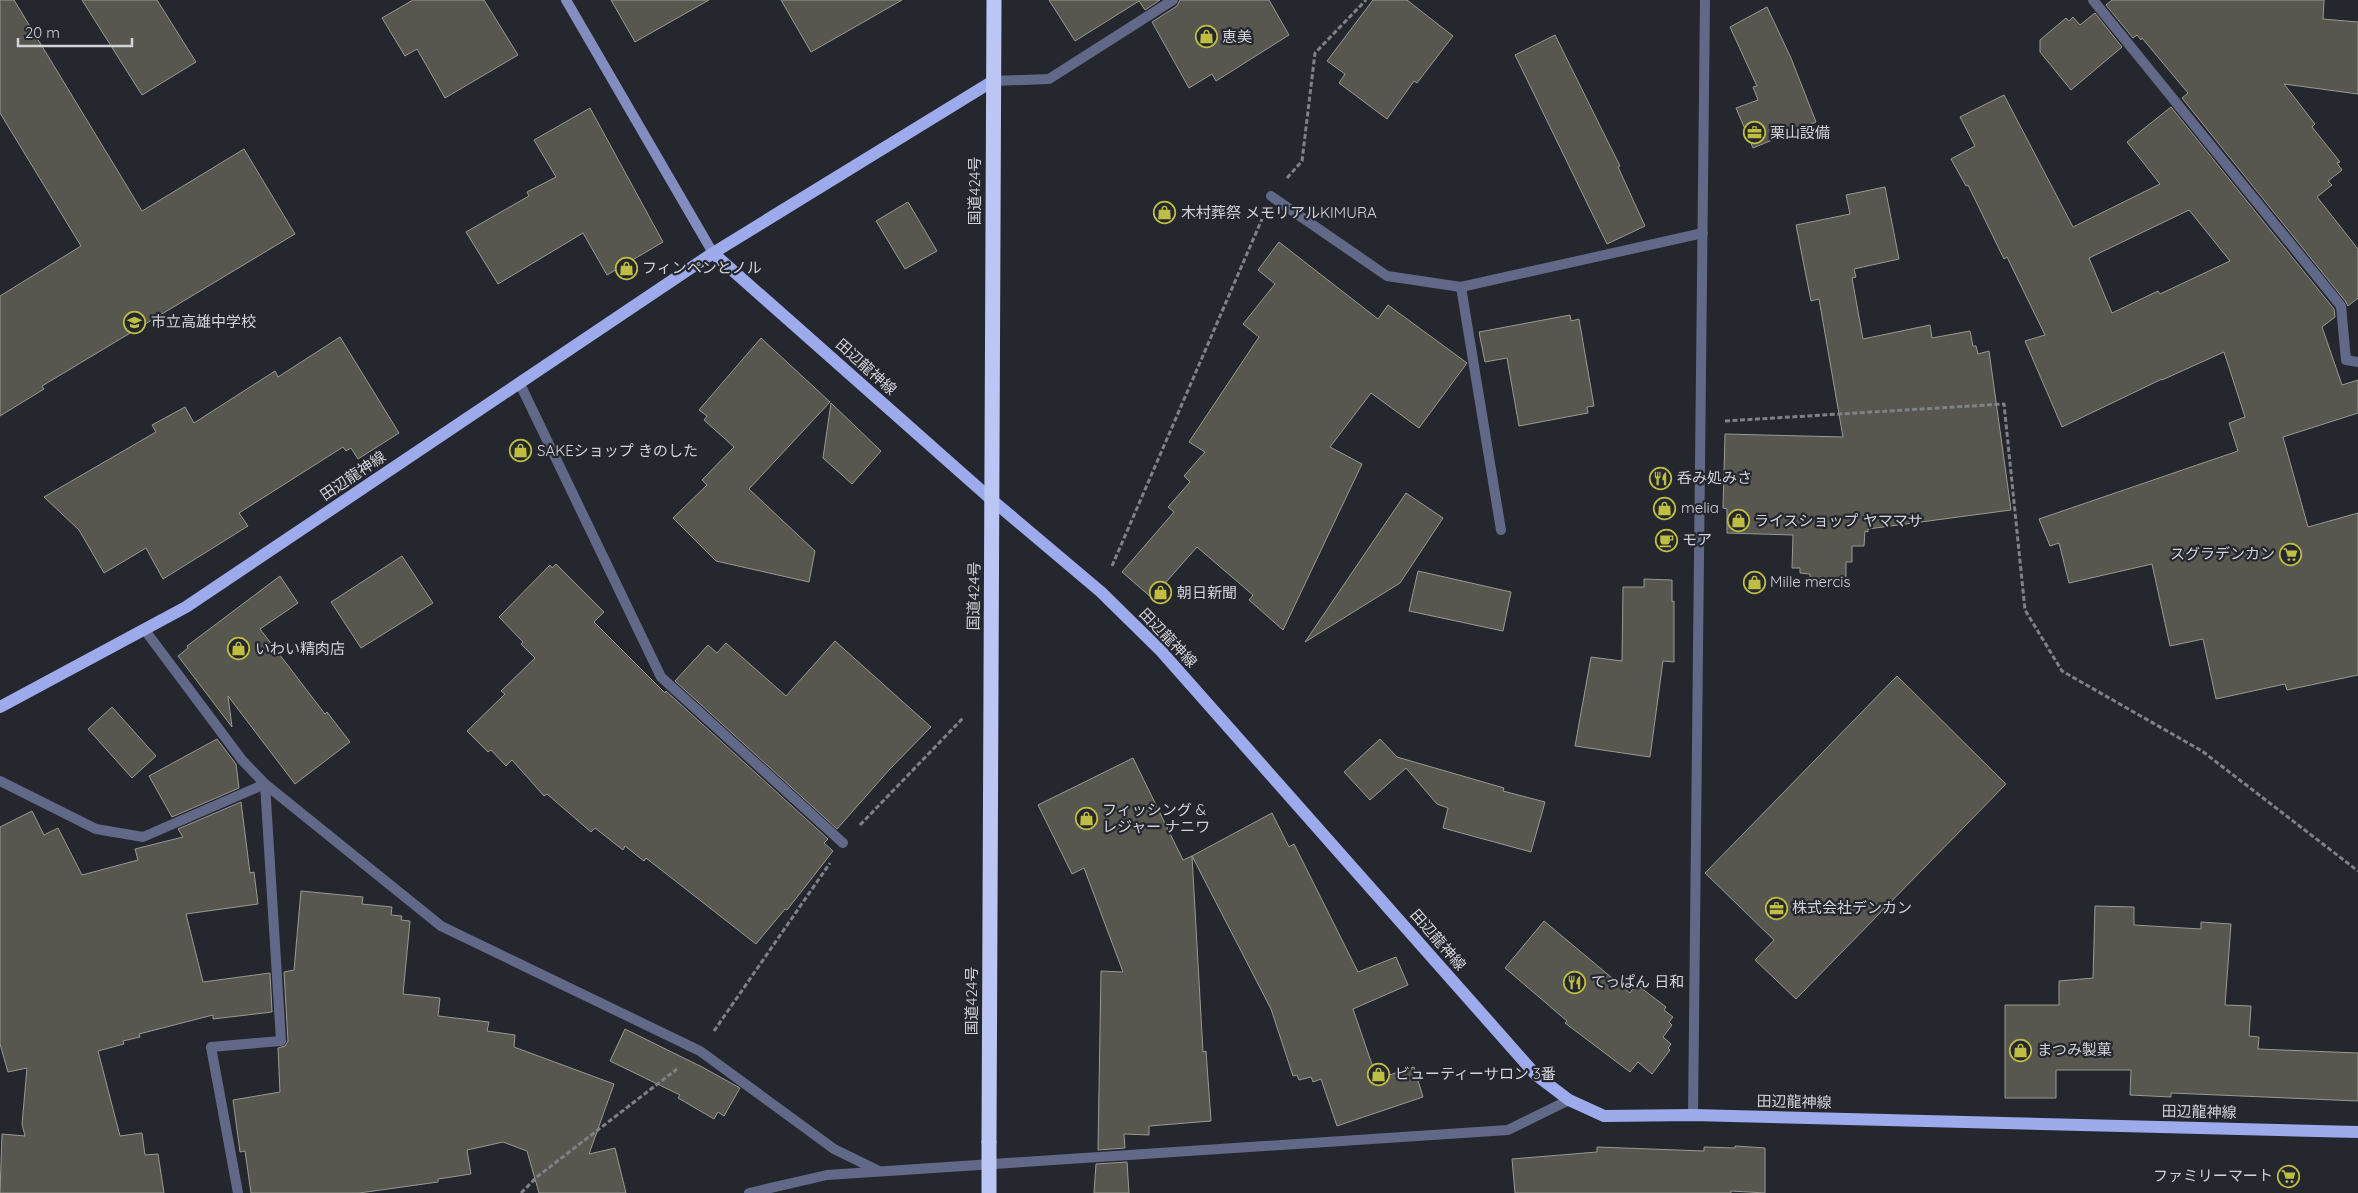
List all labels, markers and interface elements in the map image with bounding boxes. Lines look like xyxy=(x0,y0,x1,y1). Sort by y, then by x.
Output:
scale bar xyxy=(18,15,131,47)
text: 20 m xyxy=(25,23,60,42)
shop icon: 恵美 xyxy=(1194,25,1218,49)
place label: 恵美 xyxy=(1222,27,1252,46)
office icon: 栗山設備 xyxy=(1742,121,1766,145)
place label: 栗山設備 xyxy=(1770,123,1830,142)
street label: 国道424号 xyxy=(965,157,984,225)
shop icon: 木村葬祭 メモリアルKIMURA xyxy=(1153,201,1177,225)
place label: 木村葬祭 メモリアルKIMURA xyxy=(1181,203,1377,222)
shop icon: フィンペンとノル xyxy=(614,256,638,280)
place label: フィンペンとノル xyxy=(642,258,762,277)
school or university icon: 市立高雄中学校 xyxy=(123,310,147,334)
place label: 市立高雄中学校 xyxy=(151,312,256,331)
street label: 田辺龍神線 xyxy=(832,334,901,399)
shop icon: SAKEショップ きのした xyxy=(509,439,533,463)
place label: SAKEショップ きのした xyxy=(537,441,698,460)
street label: 田辺龍神線 xyxy=(316,447,389,504)
restaurant icon: 呑み処みさ xyxy=(1649,466,1673,490)
place label: 呑み処みさ xyxy=(1677,468,1752,487)
shop icon: melia xyxy=(1653,496,1677,520)
place label: melia xyxy=(1681,498,1719,517)
shop icon: ライスショップ ヤママサ xyxy=(1726,509,1750,533)
place label: ライスショップ ヤママサ xyxy=(1754,511,1923,530)
cafe icon: モア xyxy=(1654,528,1678,552)
place label: モア xyxy=(1682,530,1712,549)
supermarket icon: スグラデンカン xyxy=(2279,542,2303,566)
place label: スグラデンカン xyxy=(2170,544,2275,563)
street label: 国道424号 xyxy=(963,561,984,631)
shop icon: Mille mercis xyxy=(1742,570,1766,594)
place label: Mille mercis xyxy=(1770,572,1851,591)
shop icon: 朝日新聞 xyxy=(1149,581,1173,605)
place label: 朝日新聞 xyxy=(1177,583,1237,602)
street label: 田辺龍神線 xyxy=(1135,604,1201,671)
shop icon: いわい精肉店 xyxy=(227,637,251,661)
place label: いわい精肉店 xyxy=(255,639,345,658)
place label: フィッシング & レジャー ナニワ xyxy=(1102,800,1210,836)
shop icon: フィッシング & レジャー ナニワ xyxy=(1074,807,1098,831)
office icon: 株式会社デンカン xyxy=(1764,896,1788,920)
place label: 株式会社デンカン xyxy=(1792,898,1912,917)
street label: 田辺龍神線 xyxy=(1407,905,1470,974)
street label: 国道424号 xyxy=(962,967,981,1035)
restaurant icon: てっぱん 日和 xyxy=(1563,970,1587,994)
place label: てっぱん 日和 xyxy=(1591,972,1684,991)
shop icon: まつみ製菓 xyxy=(2009,1038,2033,1062)
place label: まつみ製菓 xyxy=(2037,1040,2112,1059)
shop icon: ビューティーサロン 3番 xyxy=(1367,1062,1391,1086)
place label: ビューティーサロン 3番 xyxy=(1395,1064,1556,1083)
street label: 田辺龍神線 xyxy=(1756,1091,1832,1112)
street label: 田辺龍神線 xyxy=(2161,1101,2237,1122)
supermarket icon: ファミリーマート xyxy=(2277,1164,2301,1188)
place label: ファミリーマート xyxy=(2153,1166,2273,1185)

